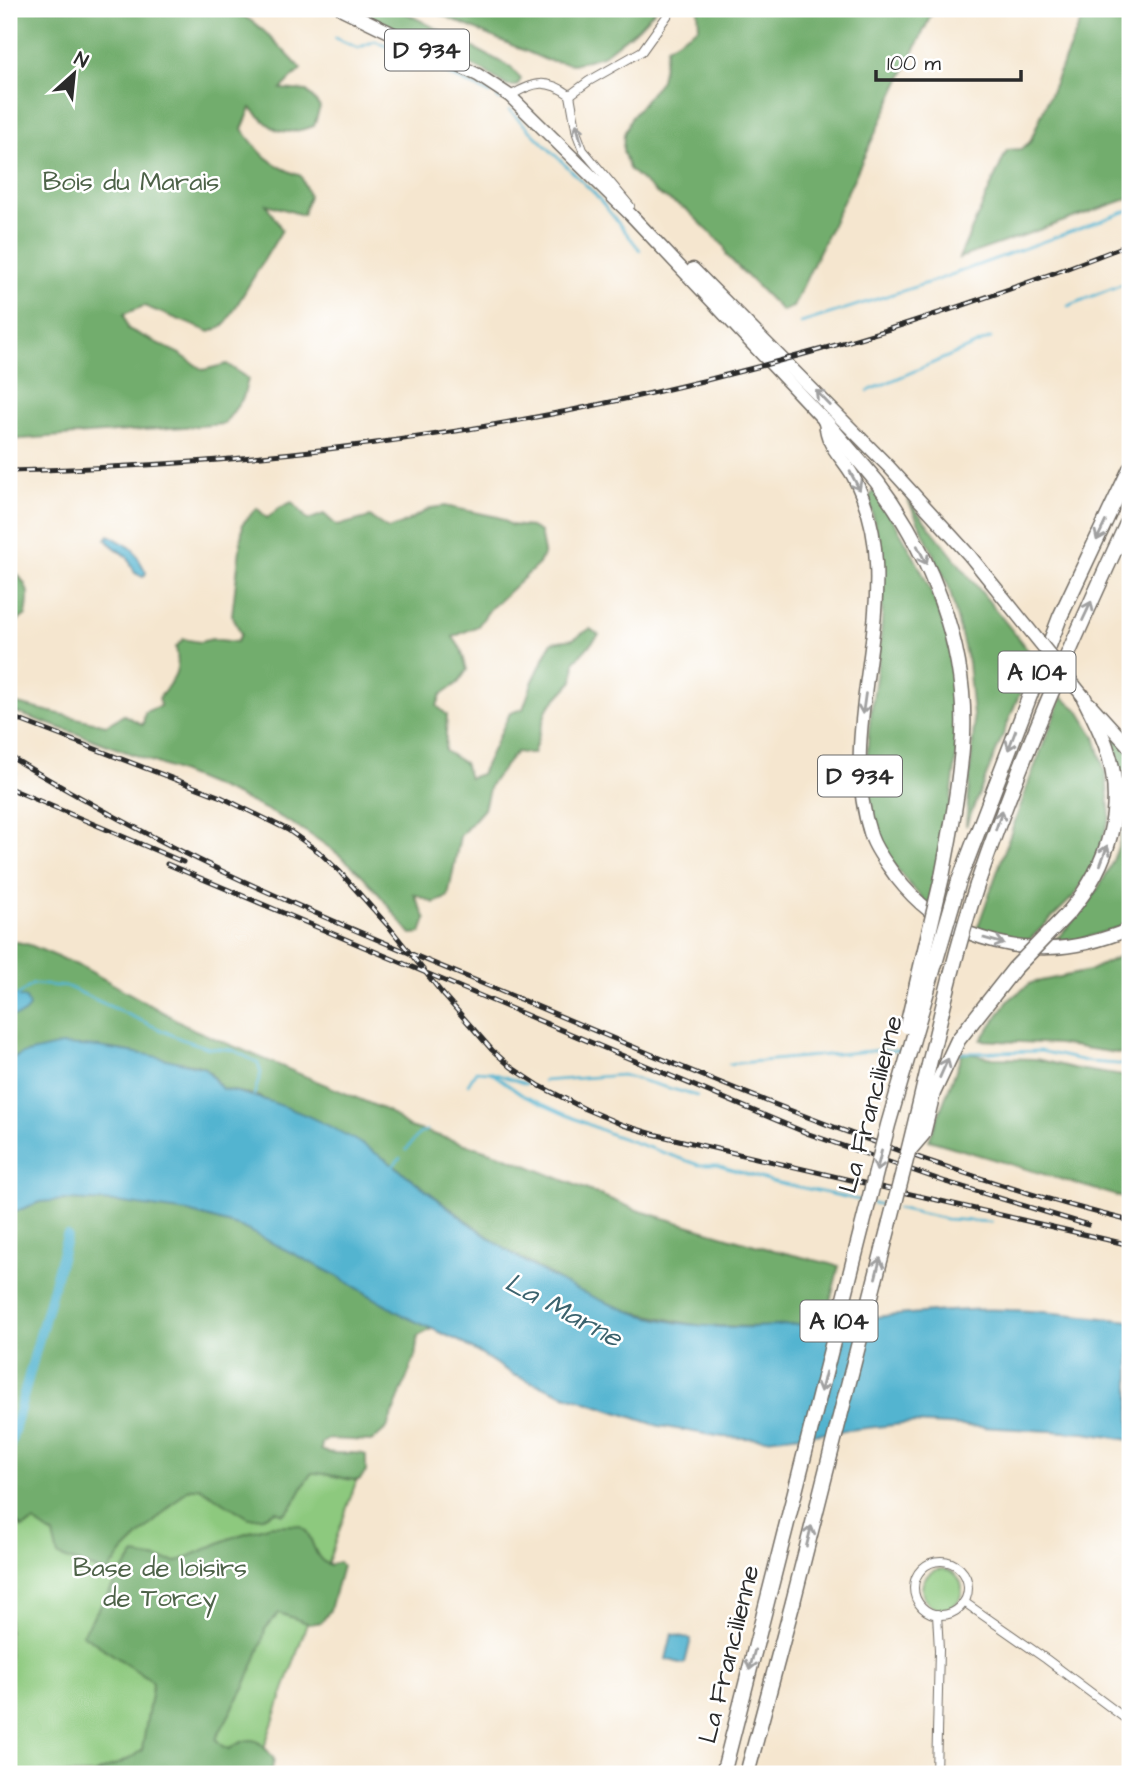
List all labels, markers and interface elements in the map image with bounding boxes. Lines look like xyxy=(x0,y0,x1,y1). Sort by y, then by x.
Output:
road number: D 934 xyxy=(385,30,469,70)
north arrow xyxy=(38,38,108,108)
scale bar xyxy=(876,38,1022,82)
text: N xyxy=(70,45,93,75)
text: 100 m xyxy=(887,49,942,78)
one-way arrow xyxy=(572,124,585,146)
park label: Bois du Marais xyxy=(43,164,219,200)
one-way arrow xyxy=(814,390,831,407)
one-way arrow xyxy=(848,470,862,490)
one-way arrow xyxy=(1094,520,1107,541)
one-way arrow xyxy=(915,545,929,565)
one-way arrow xyxy=(1081,601,1094,622)
road number: A 104 xyxy=(998,652,1076,692)
one-way arrow xyxy=(857,692,870,715)
one-way arrow xyxy=(1004,728,1017,750)
road number: D 934 xyxy=(818,756,902,796)
one-way arrow xyxy=(994,810,1006,832)
one-way arrow xyxy=(1099,844,1111,866)
one-way arrow xyxy=(982,936,1004,949)
street label: La Francilienne xyxy=(830,1011,912,1197)
one-way arrow xyxy=(938,1058,951,1080)
one-way arrow xyxy=(872,1150,885,1172)
one-way arrow xyxy=(872,1257,885,1280)
water label: La Marne xyxy=(498,1263,630,1358)
road number: A 104 xyxy=(800,1301,878,1342)
one-way arrow xyxy=(816,1370,829,1393)
one-way arrow xyxy=(803,1525,816,1548)
park label: Base de loisirs de Torcy xyxy=(73,1550,247,1618)
street label: La Francilienne xyxy=(689,1561,769,1747)
one-way arrow xyxy=(744,1649,757,1671)

